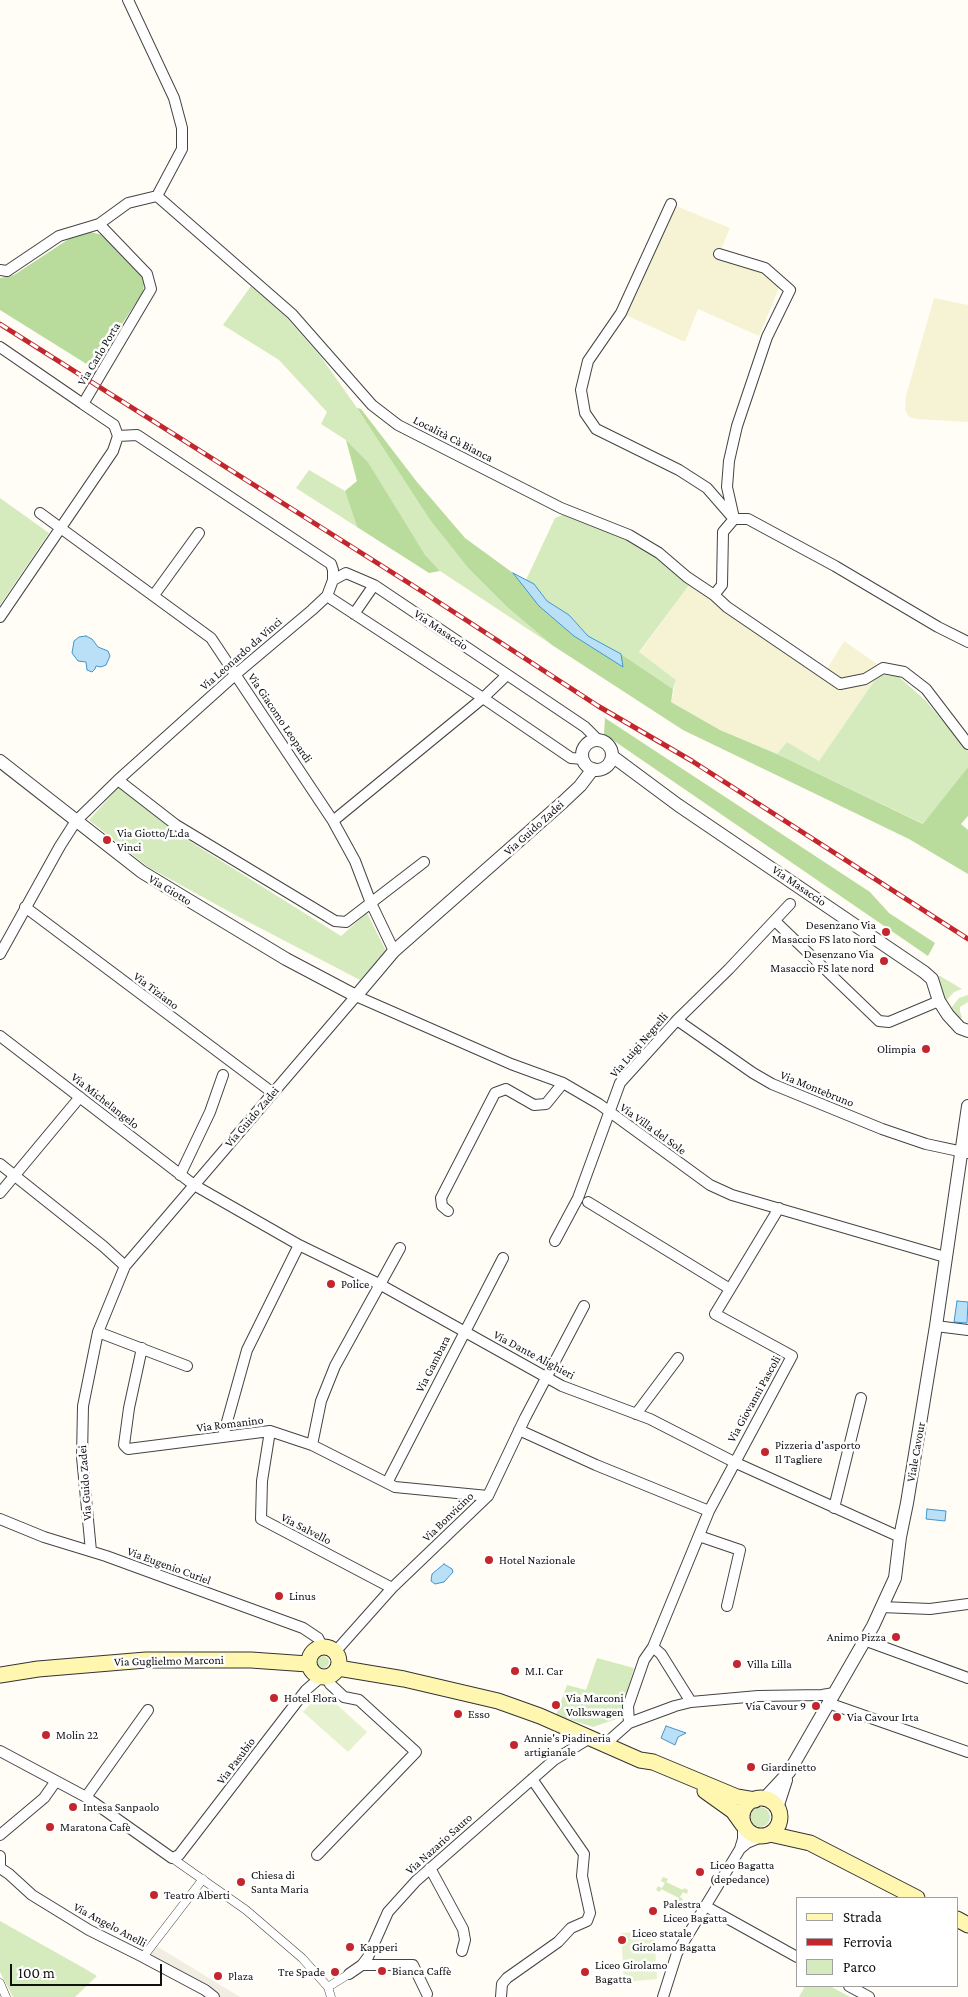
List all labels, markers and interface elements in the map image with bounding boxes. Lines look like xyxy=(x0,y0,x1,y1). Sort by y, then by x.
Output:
street label: Via Carlo Porta xyxy=(74,320,124,388)
street label: Località Cà Bianca xyxy=(411,413,495,465)
street label: Via Masaccio xyxy=(411,607,471,653)
street label: Via Leonardo da Vinci xyxy=(197,615,285,693)
street label: Via Giacomo Leopardi xyxy=(245,670,315,766)
street label: Via Guido Zadei xyxy=(501,797,567,859)
place label: Via Giotto/L.da Vinci xyxy=(117,826,189,854)
marker: Via Giotto/L.da Vinci xyxy=(101,834,113,846)
street label: Via Masaccio xyxy=(769,863,829,909)
street label: Via Giotto xyxy=(146,871,194,909)
place label: Desenzano Via Masaccio FS lato nord xyxy=(772,918,876,946)
marker: Desenzano Via Masaccio FS lato nord xyxy=(880,926,892,938)
place label: Desenzano Via Masaccio FS late nord xyxy=(770,947,874,975)
marker: Desenzano Via Masaccio FS late nord xyxy=(878,955,890,967)
street label: Via Tiziano xyxy=(130,969,182,1013)
street label: Via Luigi Negrelli xyxy=(607,1009,671,1081)
place label: Olimpia xyxy=(877,1042,916,1056)
marker: Olimpia xyxy=(920,1043,932,1055)
street label: Via Montebruno xyxy=(778,1068,856,1110)
street label: Via Michelangelo xyxy=(68,1070,142,1132)
street label: Via Guido Zadei xyxy=(222,1084,282,1150)
street label: Via Villa del Sole xyxy=(617,1100,689,1158)
place label: Police xyxy=(341,1277,369,1291)
marker: Police xyxy=(325,1278,337,1290)
street label: Via Dante Alighieri xyxy=(491,1327,577,1383)
street label: Via Gambara xyxy=(413,1333,453,1395)
street label: Via Giovanni Pascoli xyxy=(724,1353,784,1445)
street label: Via Romanino xyxy=(196,1413,264,1435)
street label: Viale Cavour xyxy=(904,1421,928,1483)
place label: Pizzeria d'asporto Il Tagliere xyxy=(775,1438,860,1466)
street label: Via Guido Zadei xyxy=(75,1445,95,1521)
marker: Pizzeria d'asporto Il Tagliere xyxy=(759,1446,771,1458)
street label: Via Bonvicino xyxy=(419,1489,477,1545)
street label: Via Salvello xyxy=(278,1510,334,1548)
street label: Via Eugenio Curiel xyxy=(125,1544,213,1588)
place label: Hotel Nazionale xyxy=(499,1553,575,1567)
marker: Hotel Nazionale xyxy=(483,1554,495,1566)
place label: Linus xyxy=(289,1589,316,1603)
marker: Linus xyxy=(273,1590,285,1602)
place label: Animo Pizza xyxy=(827,1630,886,1644)
marker: Animo Pizza xyxy=(890,1631,902,1643)
street label: Via Guglielmo Marconi xyxy=(114,1653,224,1669)
place label: Villa Lilla xyxy=(747,1657,792,1671)
marker: Villa Lilla xyxy=(731,1658,743,1670)
place label: M.I. Car xyxy=(525,1664,563,1678)
marker: M.I. Car xyxy=(509,1665,521,1677)
place label: Hotel Flora xyxy=(284,1691,337,1705)
place label: Via Marconi Volkswagen xyxy=(566,1691,624,1719)
marker: Hotel Flora xyxy=(268,1692,280,1704)
marker: Via Marconi Volkswagen xyxy=(550,1699,562,1711)
place label: Via Cavour 9 xyxy=(746,1699,806,1713)
marker: Via Cavour 9 xyxy=(810,1700,822,1712)
place label: Esso xyxy=(468,1707,490,1721)
marker: Esso xyxy=(452,1708,464,1720)
place label: Via Cavour Irta xyxy=(847,1710,919,1724)
marker: Via Cavour Irta xyxy=(831,1711,843,1723)
place label: Molin 22 xyxy=(56,1728,98,1742)
marker: Molin 22 xyxy=(40,1729,52,1741)
place label: Annie's Piadineria artigianale xyxy=(524,1731,611,1759)
street label: Via Pasubio xyxy=(214,1735,258,1787)
marker: Annie's Piadineria artigianale xyxy=(508,1739,520,1751)
place label: Giardinetto xyxy=(761,1760,816,1774)
marker: Giardinetto xyxy=(745,1761,757,1773)
place label: Intesa Sanpaolo xyxy=(83,1800,159,1814)
marker: Intesa Sanpaolo xyxy=(67,1801,79,1813)
street label: Via Nazario Sauro xyxy=(403,1810,475,1878)
place label: Maratona Cafè xyxy=(60,1820,131,1834)
marker: Maratona Cafè xyxy=(44,1821,56,1833)
place label: Liceo Bagatta (depedance) xyxy=(710,1858,774,1886)
marker: Liceo Bagatta (depedance) xyxy=(694,1866,706,1878)
place label: Chiesa di Santa Maria xyxy=(251,1868,309,1896)
marker: Chiesa di Santa Maria xyxy=(235,1876,247,1888)
place label: Teatro Alberti xyxy=(164,1888,230,1902)
marker: Teatro Alberti xyxy=(148,1889,160,1901)
place label: Palestra Liceo Bagatta xyxy=(663,1897,727,1925)
legend xyxy=(796,1897,958,1987)
street label: Via Angelo Anelli xyxy=(71,1900,149,1950)
marker: Palestra Liceo Bagatta xyxy=(647,1905,659,1917)
text: Strada xyxy=(843,1909,882,1925)
place label: Liceo statale Girolamo Bagatta xyxy=(632,1926,716,1954)
marker: Liceo statale Girolamo Bagatta xyxy=(616,1934,628,1946)
text: Ferrovia xyxy=(843,1934,892,1950)
place label: Kapperi xyxy=(360,1940,398,1954)
marker: Kapperi xyxy=(344,1941,356,1953)
scale bar xyxy=(12,1954,165,1986)
place label: Liceo Girolamo Bagatta xyxy=(595,1958,668,1986)
text: Parco xyxy=(843,1959,876,1975)
place label: Bianca Caffè xyxy=(392,1964,451,1978)
text: 100 m xyxy=(18,1965,55,1981)
place label: Tre Spade xyxy=(278,1965,325,1979)
marker: Bianca Caffè xyxy=(376,1965,388,1977)
marker: Tre Spade xyxy=(329,1966,341,1978)
marker: Liceo Girolamo Bagatta xyxy=(579,1966,591,1978)
place label: Plaza xyxy=(228,1969,253,1983)
marker: Plaza xyxy=(212,1970,224,1982)

